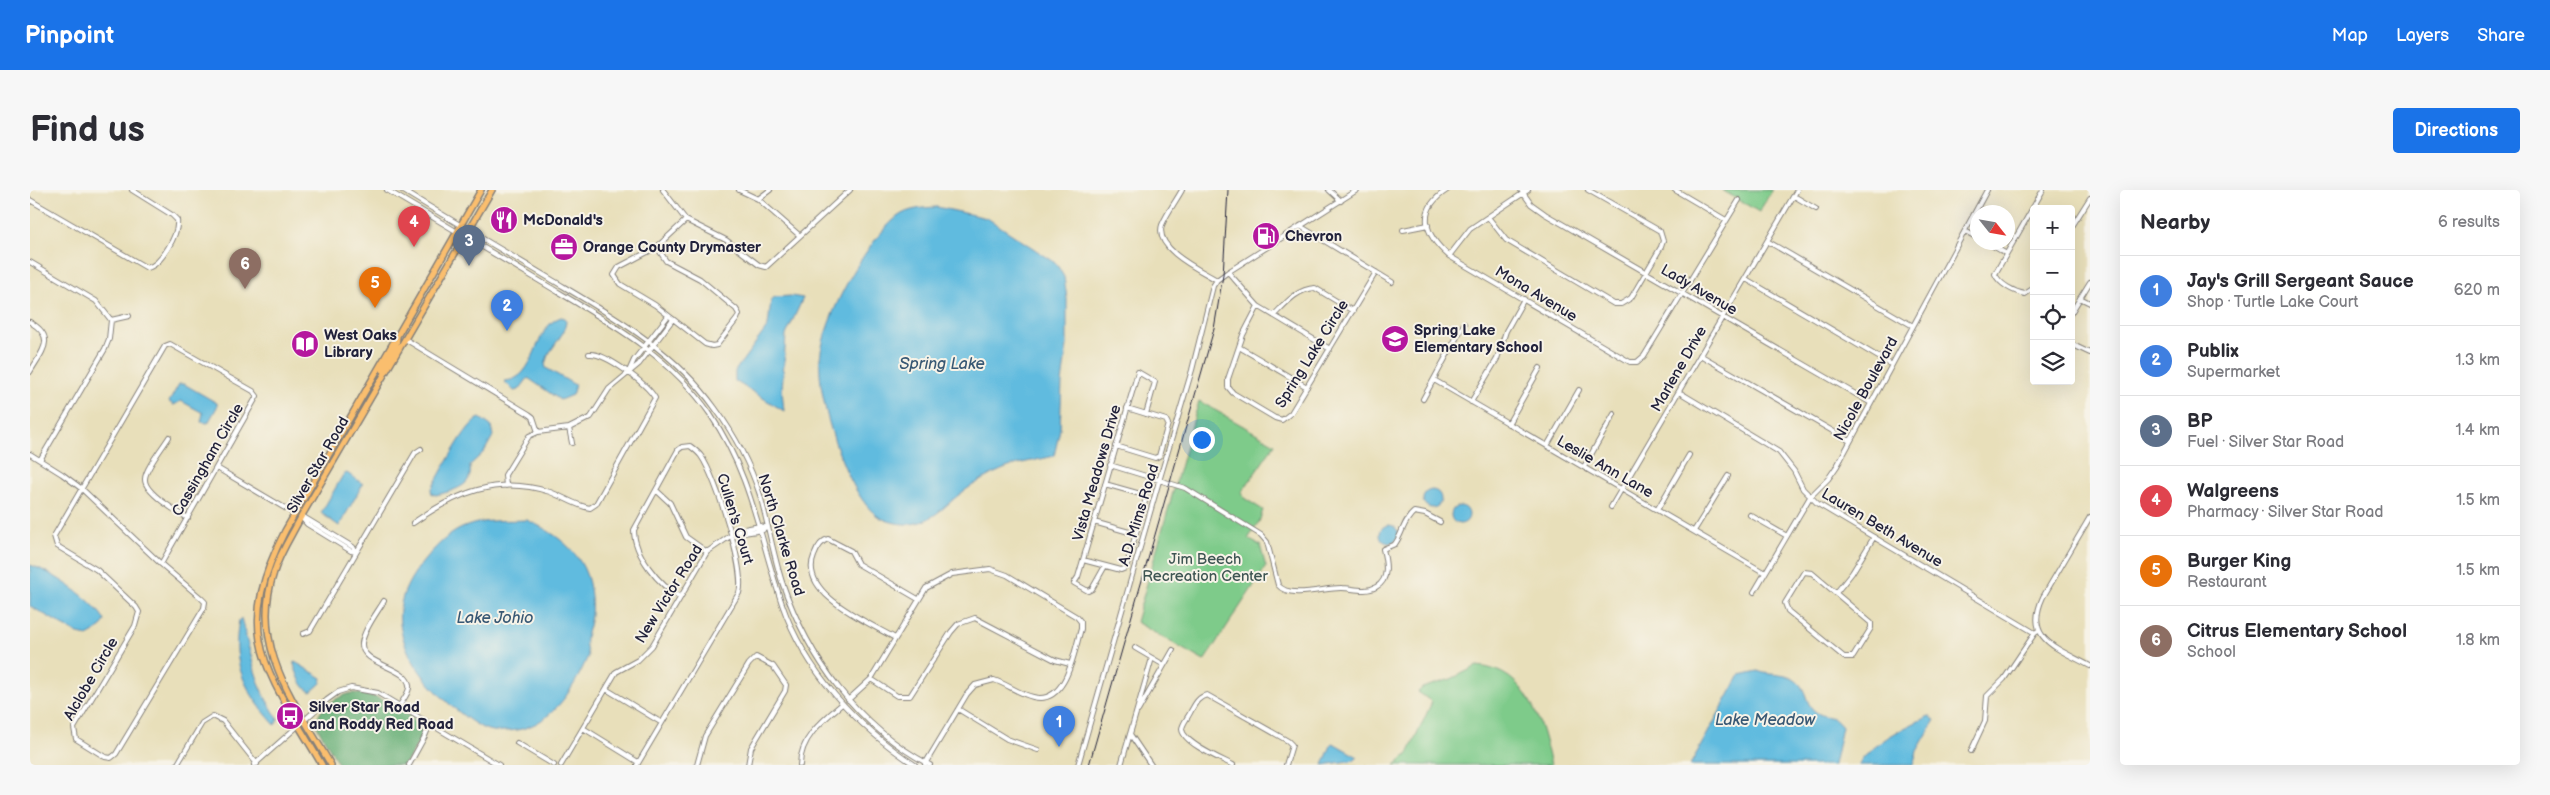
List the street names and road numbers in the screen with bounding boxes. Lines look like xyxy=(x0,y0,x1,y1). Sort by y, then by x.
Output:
street label: Lady Avenue xyxy=(1657,260,1741,320)
street label: Mona Avenue xyxy=(1491,262,1581,326)
street label: Spring Lake Circle xyxy=(1271,296,1353,412)
street label: Marlene Drive xyxy=(1647,323,1711,415)
street label: Nicole Boulevard xyxy=(1830,334,1902,444)
street label: Cassingham Circle xyxy=(168,400,248,520)
street label: Vista Meadows Drive xyxy=(1068,402,1126,543)
street label: Silver Star Road xyxy=(283,413,353,517)
street label: Leslie Ann Lane xyxy=(1553,432,1657,502)
street label: A.D. Mims Road xyxy=(1114,462,1164,568)
street label: Cullen's Court xyxy=(712,471,758,567)
street label: North Clarke Road xyxy=(753,472,809,598)
street label: Lauren Beth Avenue xyxy=(1818,484,1946,572)
street label: New Victor Road xyxy=(631,541,707,647)
street label: Alclobe Circle xyxy=(60,634,123,724)

